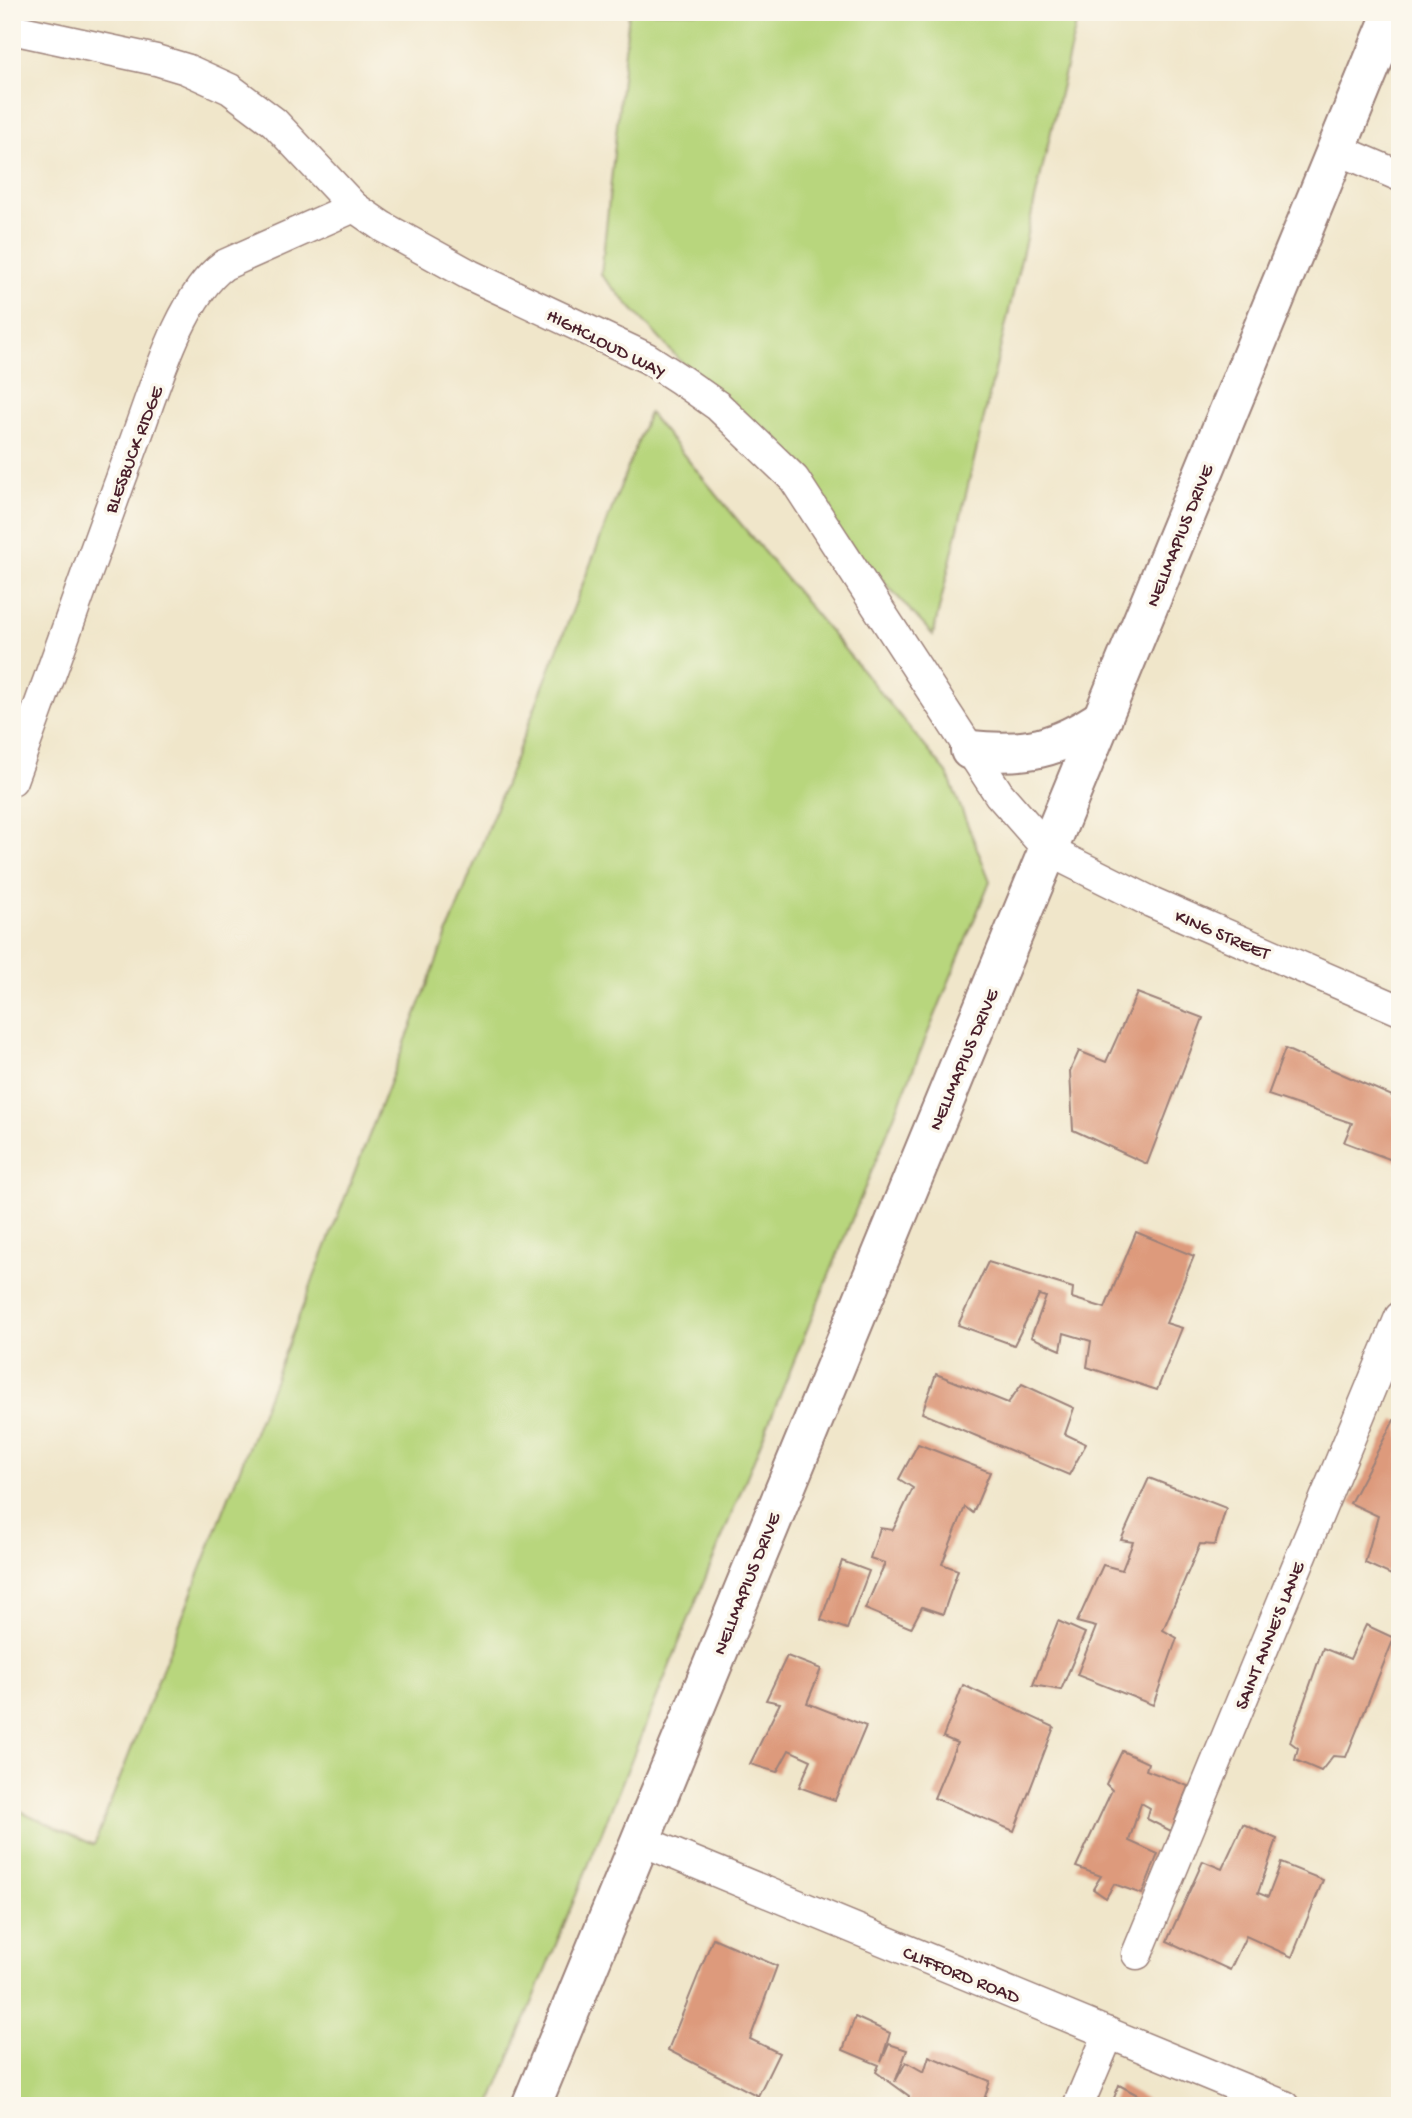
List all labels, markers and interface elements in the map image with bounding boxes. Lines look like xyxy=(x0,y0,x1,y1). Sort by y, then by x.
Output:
street label: HIGHCLOUD WAY xyxy=(542,305,669,385)
street label: BLESBUCK RIDGE xyxy=(100,383,170,518)
street label: NELLMAPIUS DRIVE xyxy=(1142,461,1221,611)
street label: KING STREET xyxy=(1171,906,1273,967)
street label: NELLMAPIUS DRIVE xyxy=(925,985,1006,1134)
street label: NELLMAPIUS DRIVE xyxy=(709,1509,788,1659)
street label: SAINT ANNE'S LANE xyxy=(1231,1558,1312,1713)
street label: CLIFFORD ROAD xyxy=(899,1942,1023,2010)

